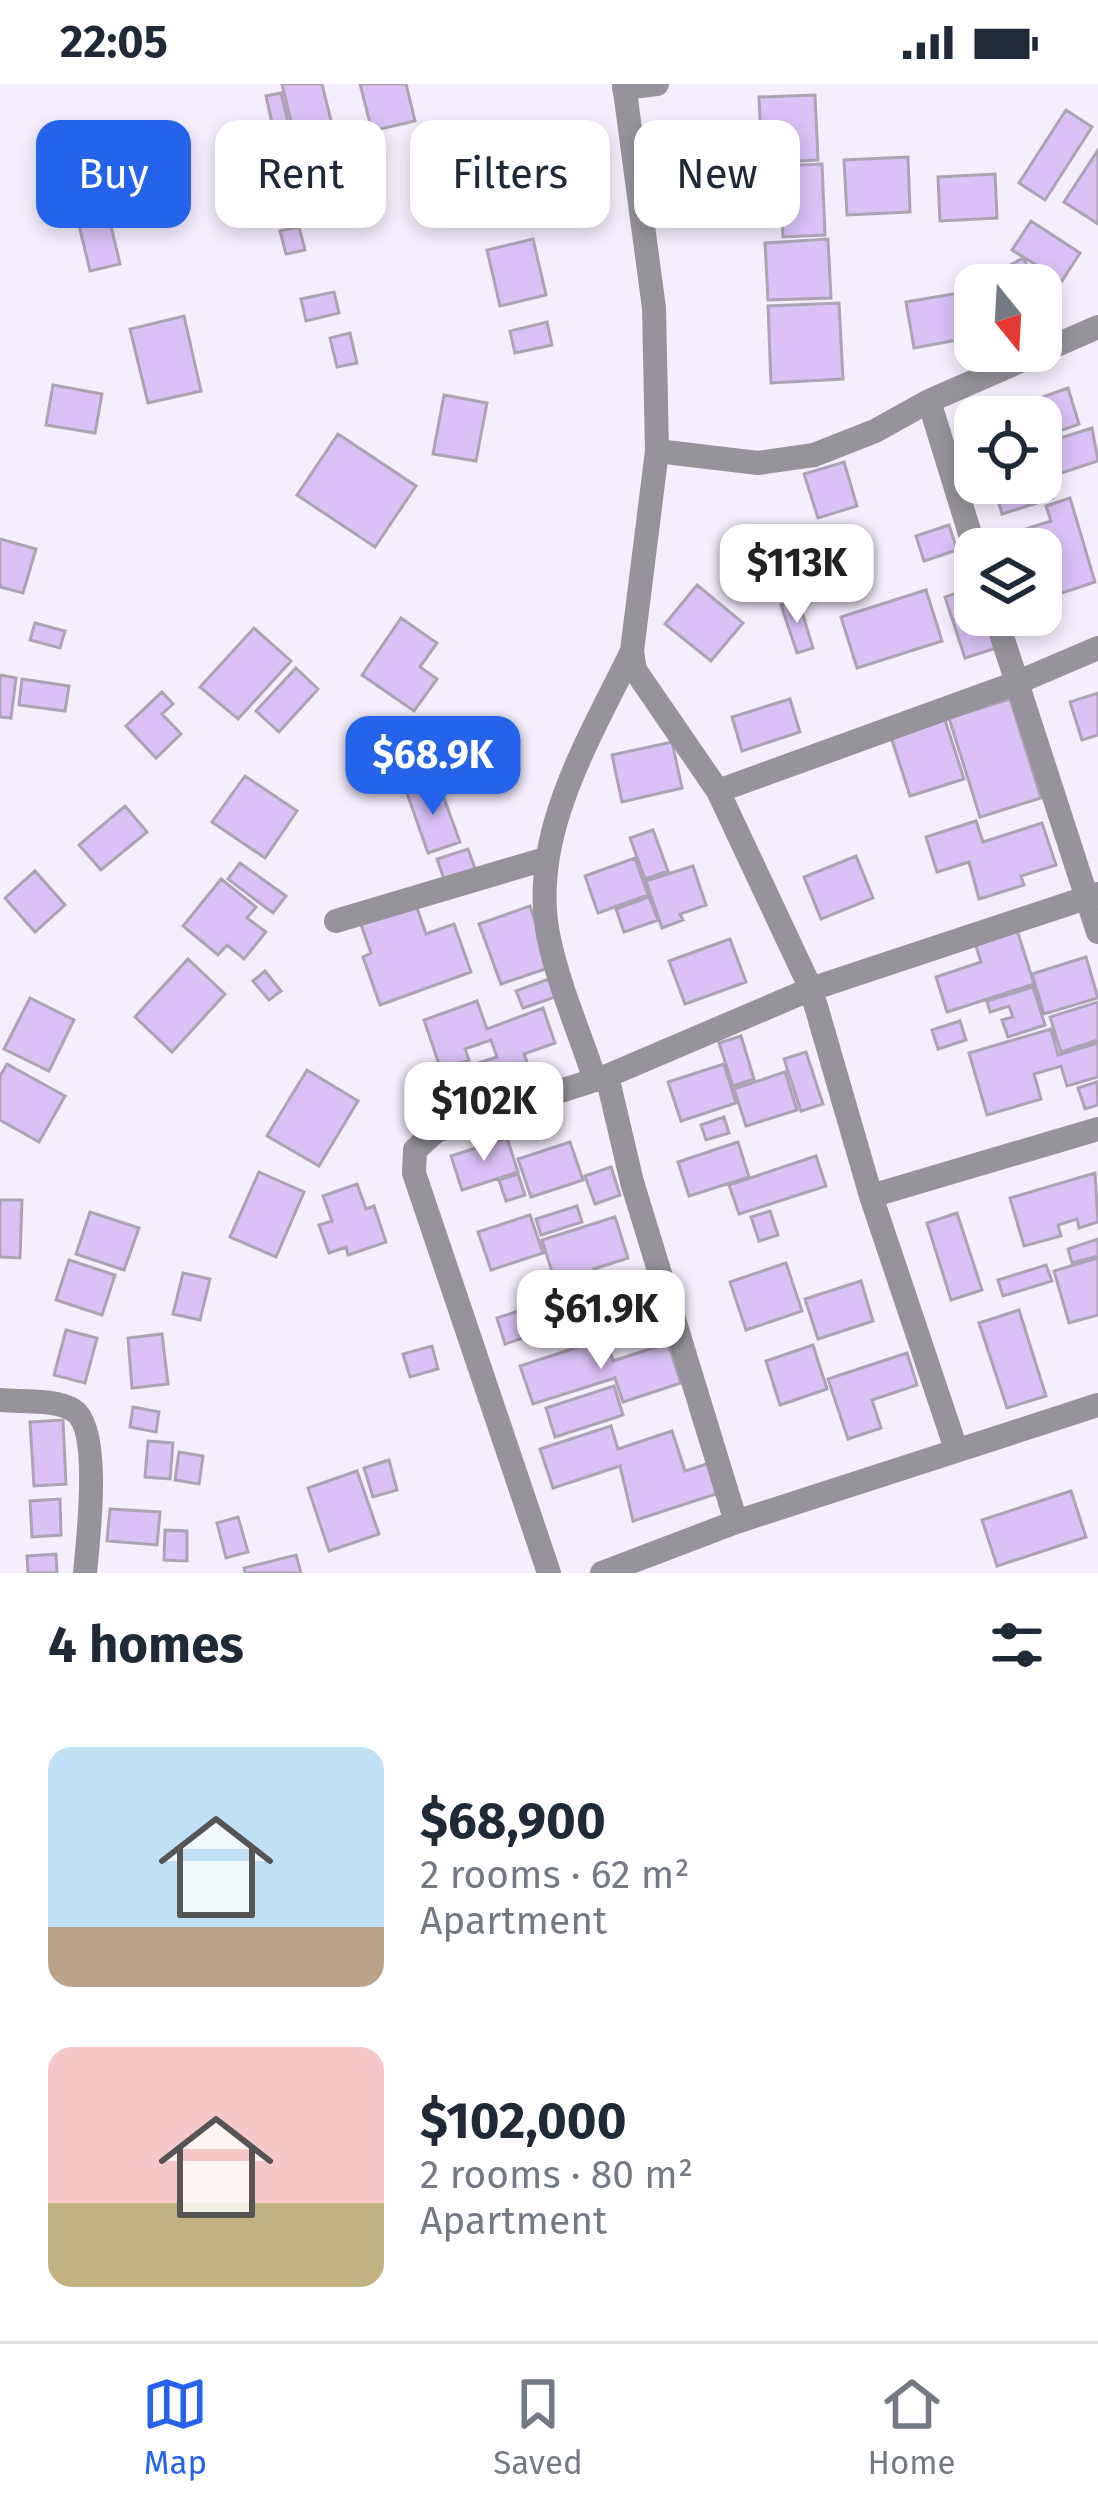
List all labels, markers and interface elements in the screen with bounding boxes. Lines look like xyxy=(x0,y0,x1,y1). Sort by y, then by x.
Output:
text: 22:05 xyxy=(60,15,168,69)
chip: Buy xyxy=(36,120,191,228)
chip: Rent xyxy=(215,120,386,228)
chip: Filters xyxy=(410,120,610,228)
chip: New xyxy=(634,120,800,228)
north arrow xyxy=(954,264,1062,372)
map controls xyxy=(954,264,1062,636)
button: locate xyxy=(954,396,1062,504)
pin: $113K xyxy=(713,524,881,626)
button: layers xyxy=(954,528,1062,636)
text: $113K xyxy=(747,540,847,586)
pin: $68.9K xyxy=(335,716,531,818)
text: $68.9K xyxy=(372,732,494,778)
pin: $102K xyxy=(400,1062,568,1164)
text: $102K xyxy=(431,1078,537,1124)
pin: $61.9K xyxy=(503,1270,699,1372)
text: $61.9K xyxy=(544,1286,658,1332)
icon: filters xyxy=(984,1612,1050,1678)
text: 4 homes xyxy=(48,1614,244,1676)
text: $68,900 xyxy=(420,1790,606,1852)
icon: home xyxy=(144,1795,288,1939)
text: 2 rooms · 62 m² xyxy=(420,1852,690,1898)
text: Apartment xyxy=(420,1898,607,1944)
text: $102,000 xyxy=(420,2090,627,2152)
icon: home xyxy=(144,2095,288,2239)
text: 2 rooms · 80 m² xyxy=(420,2152,693,2198)
text: Apartment xyxy=(420,2198,607,2244)
tab: Map xyxy=(142,2371,208,2483)
tab: Saved xyxy=(493,2371,583,2483)
tab: Home xyxy=(868,2371,956,2483)

